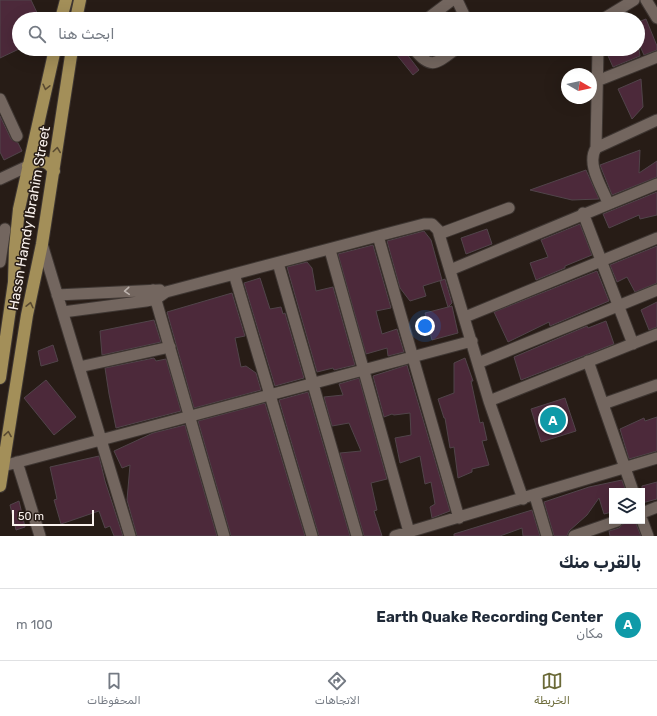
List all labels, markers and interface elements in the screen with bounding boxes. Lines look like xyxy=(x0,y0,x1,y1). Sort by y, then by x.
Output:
search box xyxy=(12,12,645,56)
icon: search xyxy=(26,23,48,45)
text: ابحث هنا xyxy=(58,25,115,43)
north arrow xyxy=(561,68,597,104)
one-way arrow xyxy=(42,83,51,90)
street label: Hassn Hamdy Ibrahim Street xyxy=(5,124,54,311)
one-way arrow xyxy=(52,147,61,153)
one-way arrow xyxy=(124,287,130,296)
one-way arrow xyxy=(25,302,33,309)
your location xyxy=(415,316,435,336)
pin: A xyxy=(540,405,566,435)
one-way arrow xyxy=(3,430,12,437)
map controls xyxy=(609,488,645,524)
button: layers xyxy=(609,488,645,524)
scale bar xyxy=(12,508,94,527)
text: 50 m xyxy=(18,510,44,523)
text: بالقرب منك xyxy=(559,552,641,572)
text: Earth Quake Recording Center xyxy=(376,608,603,626)
text: 100 m xyxy=(16,617,53,632)
text: A xyxy=(623,617,633,632)
text: مكان xyxy=(576,626,603,641)
tab: المحفوظات xyxy=(87,670,141,707)
tab: الاتجاهات xyxy=(315,670,360,707)
tab: الخريطة xyxy=(534,670,570,707)

